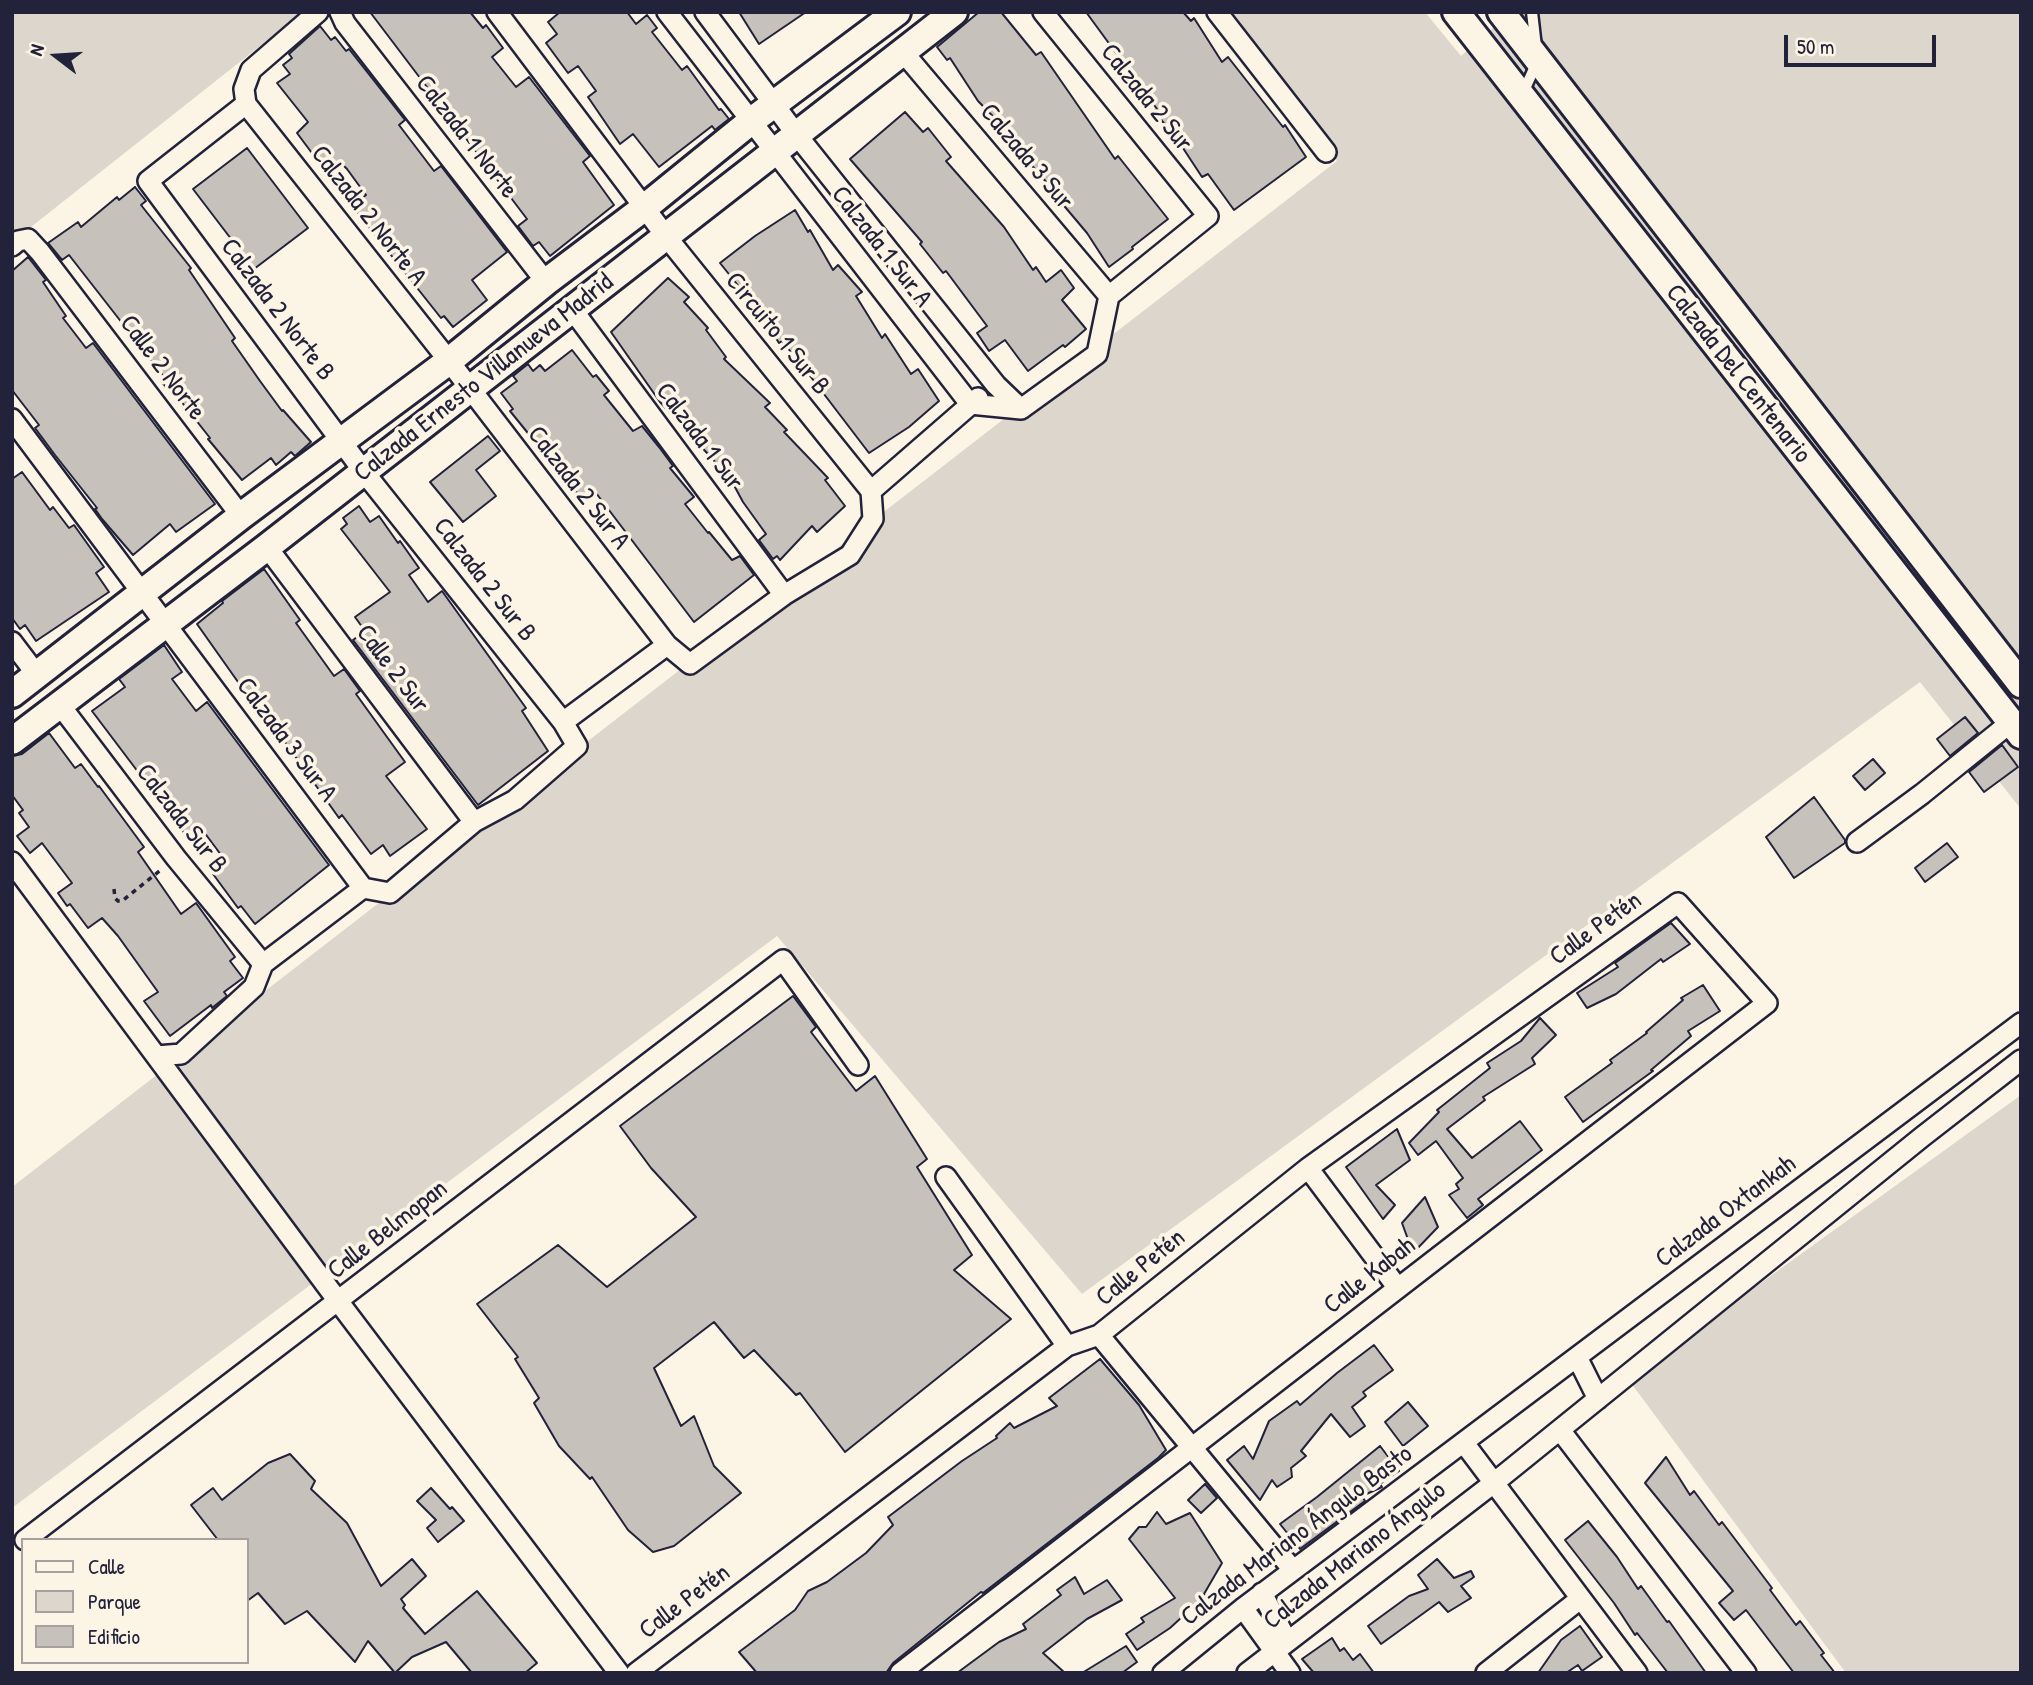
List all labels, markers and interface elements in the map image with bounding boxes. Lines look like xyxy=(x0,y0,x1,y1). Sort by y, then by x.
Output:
north arrow xyxy=(21,21,91,91)
scale bar xyxy=(1788,21,1940,65)
text: 50 m xyxy=(1797,32,1834,61)
street label: Calzada 2 Sur xyxy=(1093,38,1199,158)
text: N xyxy=(22,41,50,59)
street label: Calzada 1 Norte xyxy=(408,69,524,205)
street label: Calzada 3 Sur xyxy=(973,98,1079,216)
street label: Calzada 2 Norte A xyxy=(304,140,432,292)
street label: Calzada 1 Sur A xyxy=(824,180,938,314)
street label: Calzada 2 Norte B xyxy=(213,233,341,387)
street label: Circuito 1 Sur B xyxy=(718,266,836,402)
street label: Calzada Ernesto Villanueva Madrid xyxy=(348,267,620,489)
street label: Calzada Del Centenario xyxy=(1658,278,1818,470)
street label: Calle 2 Norte xyxy=(112,309,212,427)
street label: Calzada 1 Sur xyxy=(648,377,750,497)
street label: Calzada 2 Sur A xyxy=(520,420,636,556)
street label: Calzada 2 Sur B xyxy=(426,512,542,648)
street label: Calle 2 Sur xyxy=(349,619,435,719)
street label: Calzada 3 Sur A xyxy=(229,672,343,808)
street label: Calzada Sur B xyxy=(129,758,233,880)
street label: Calle Petén xyxy=(1544,885,1648,973)
street label: Calzada Oxtankah xyxy=(1650,1149,1802,1275)
street label: Calle Belmopan xyxy=(322,1173,454,1287)
street label: Calle Petén xyxy=(1090,1223,1192,1313)
street label: Calle Kabah xyxy=(1318,1231,1422,1321)
street label: Calzada Mariano Ángulo Basto xyxy=(1175,1439,1419,1633)
street label: Calzada Mariano Ángulo xyxy=(1258,1475,1452,1637)
legend xyxy=(21,1538,248,1664)
text: Calle xyxy=(88,1552,125,1581)
street label: Calle Petén xyxy=(633,1558,737,1646)
text: Parque xyxy=(88,1587,141,1616)
text: Edificio xyxy=(88,1622,140,1651)

